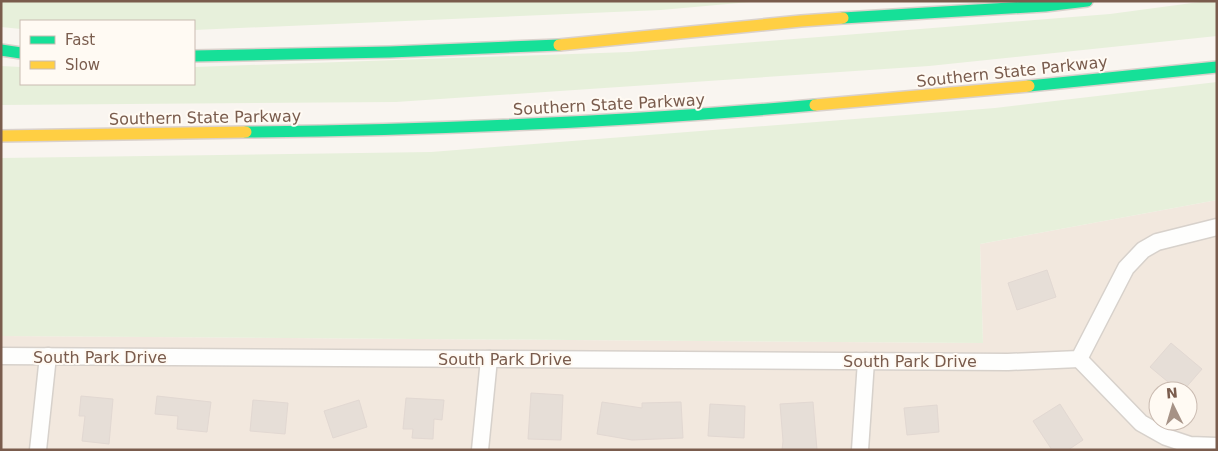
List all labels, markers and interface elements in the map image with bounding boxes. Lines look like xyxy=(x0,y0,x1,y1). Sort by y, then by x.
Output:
legend xyxy=(20,20,195,85)
text: Fast xyxy=(65,31,95,49)
street label: Southern State Parkway xyxy=(915,52,1109,91)
text: Slow xyxy=(65,56,100,74)
street label: Southern State Parkway xyxy=(513,90,706,119)
street label: Southern State Parkway xyxy=(109,106,301,129)
street label: South Park Drive xyxy=(33,348,167,367)
street label: South Park Drive xyxy=(438,350,572,369)
street label: South Park Drive xyxy=(843,352,977,371)
north arrow xyxy=(1148,381,1198,431)
text: N xyxy=(1165,385,1178,402)

